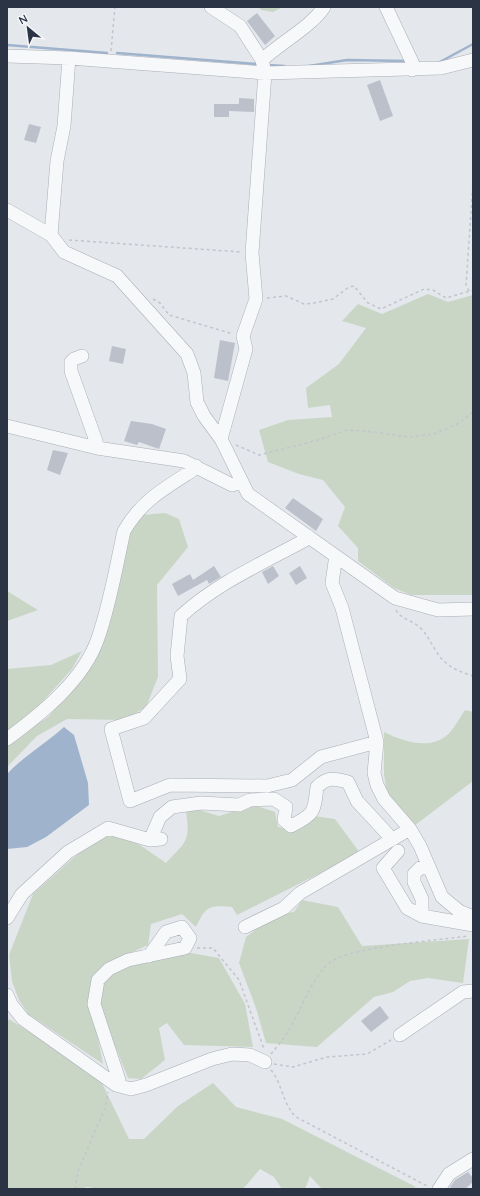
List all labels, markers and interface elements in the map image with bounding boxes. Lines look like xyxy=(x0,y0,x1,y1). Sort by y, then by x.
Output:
north arrow xyxy=(8,8,48,48)
text: N xyxy=(16,11,30,27)

